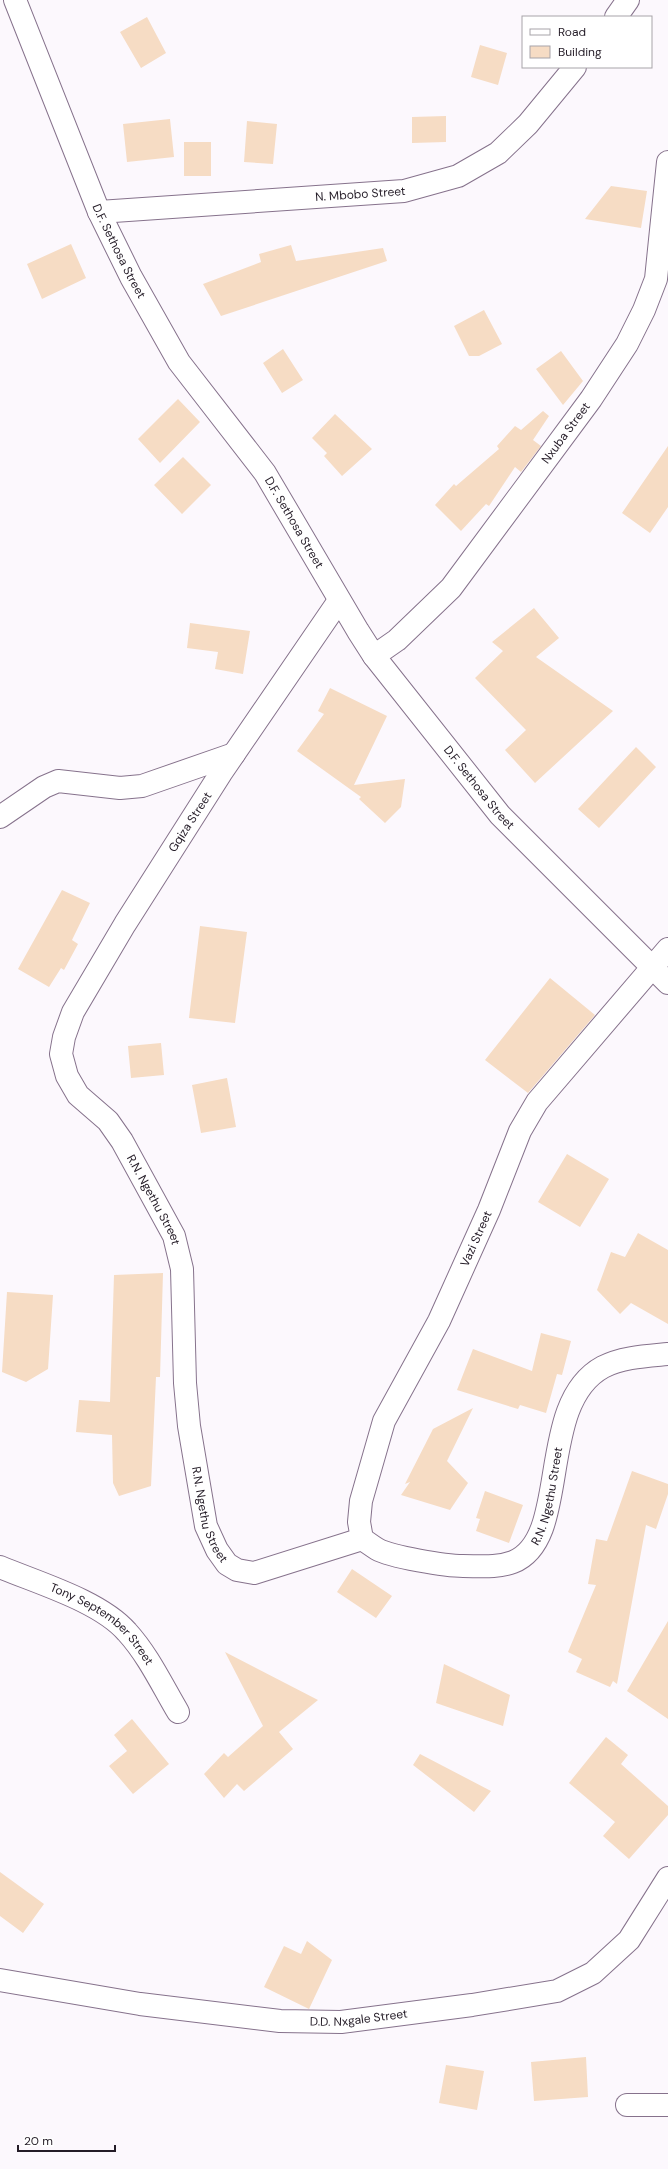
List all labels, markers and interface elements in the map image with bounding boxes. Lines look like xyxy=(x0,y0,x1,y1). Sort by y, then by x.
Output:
legend xyxy=(522,16,652,68)
text: Road xyxy=(558,24,586,40)
text: Building xyxy=(558,44,602,60)
street label: N. Mbobo Street xyxy=(315,183,406,205)
street label: D.F. Sethosa Street xyxy=(89,202,150,302)
street label: Nxuba Street xyxy=(538,399,594,467)
street label: D.F. Sethosa Street xyxy=(261,474,328,572)
street label: D.F. Sethosa Street xyxy=(440,742,518,833)
street label: Gqiza Street xyxy=(165,789,216,855)
street label: R.N. Ngethu Street xyxy=(123,1152,184,1247)
street label: Vazi Street xyxy=(457,1208,496,1269)
street label: R.N. Ngethu Street xyxy=(527,1445,566,1548)
street label: R.N. Ngethu Street xyxy=(188,1465,232,1566)
street label: Tony September Street xyxy=(48,1579,157,1668)
street label: D.D. Nxgale Street xyxy=(310,2005,409,2030)
scale bar xyxy=(18,2127,115,2153)
text: 20 m xyxy=(24,2133,53,2149)

